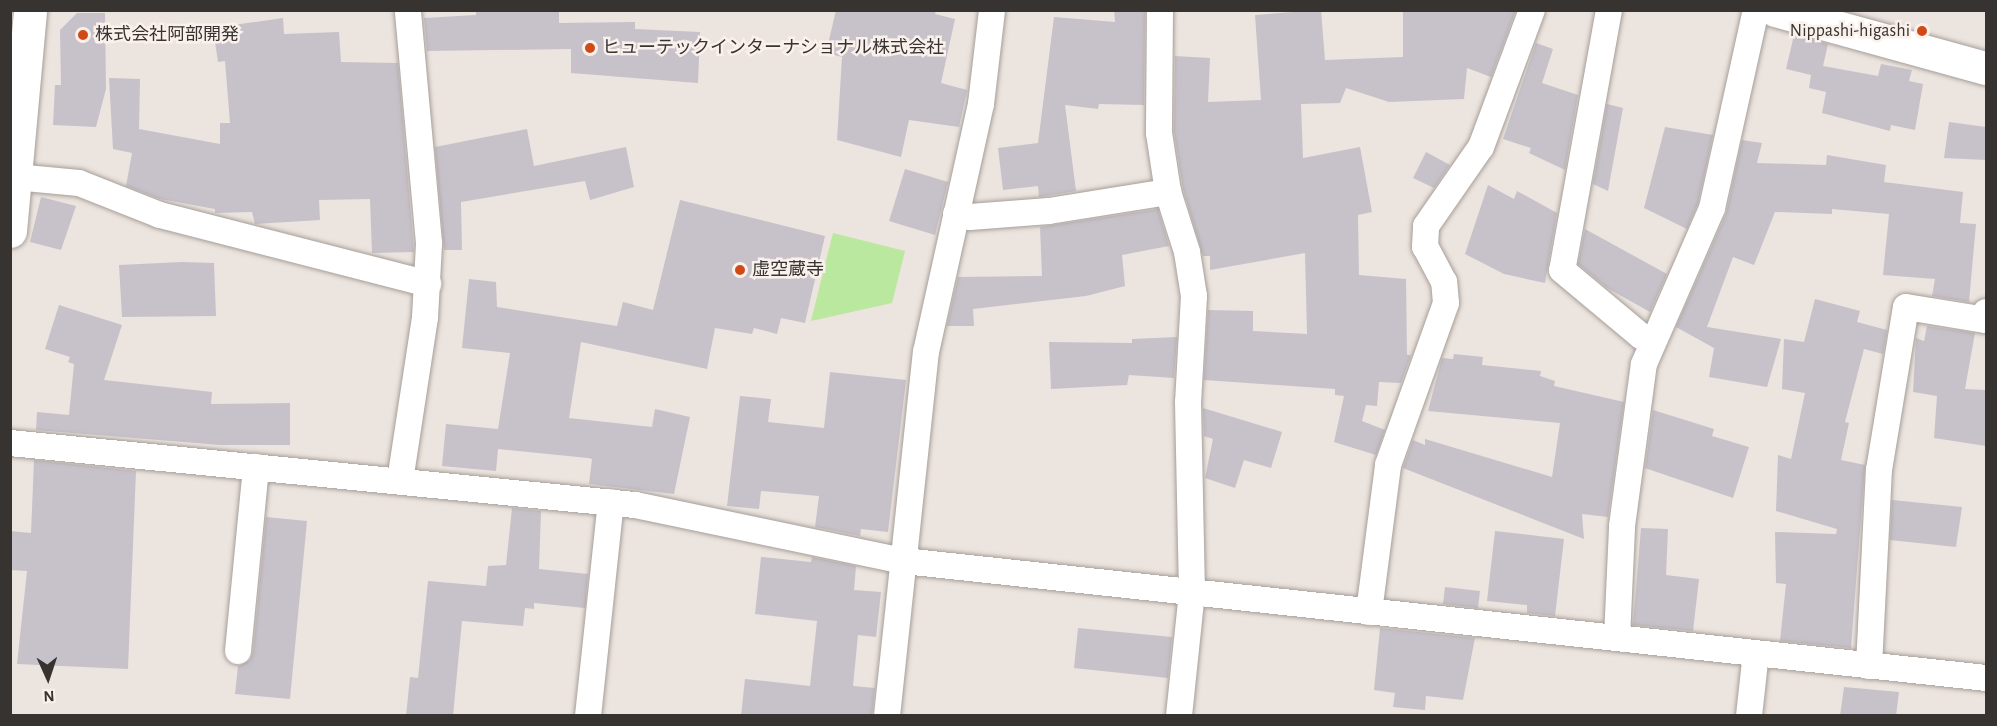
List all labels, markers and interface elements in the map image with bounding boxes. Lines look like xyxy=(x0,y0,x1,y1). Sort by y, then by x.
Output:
place label: Nippashi-higashi xyxy=(1790,20,1910,42)
place label: 株式会社阿部開発 xyxy=(95,24,239,46)
marker: Nippashi-higashi xyxy=(1915,24,1929,38)
marker: 株式会社阿部開発 xyxy=(76,28,90,42)
place label: ヒューテックインターナショナル株式会社 xyxy=(602,37,944,59)
marker: ヒューテックインターナショナル株式会社 xyxy=(583,41,597,55)
place label: 虚空蔵寺 xyxy=(752,259,824,281)
marker: 虚空蔵寺 xyxy=(733,263,747,277)
north arrow xyxy=(18,648,78,708)
text: N xyxy=(43,688,55,704)

